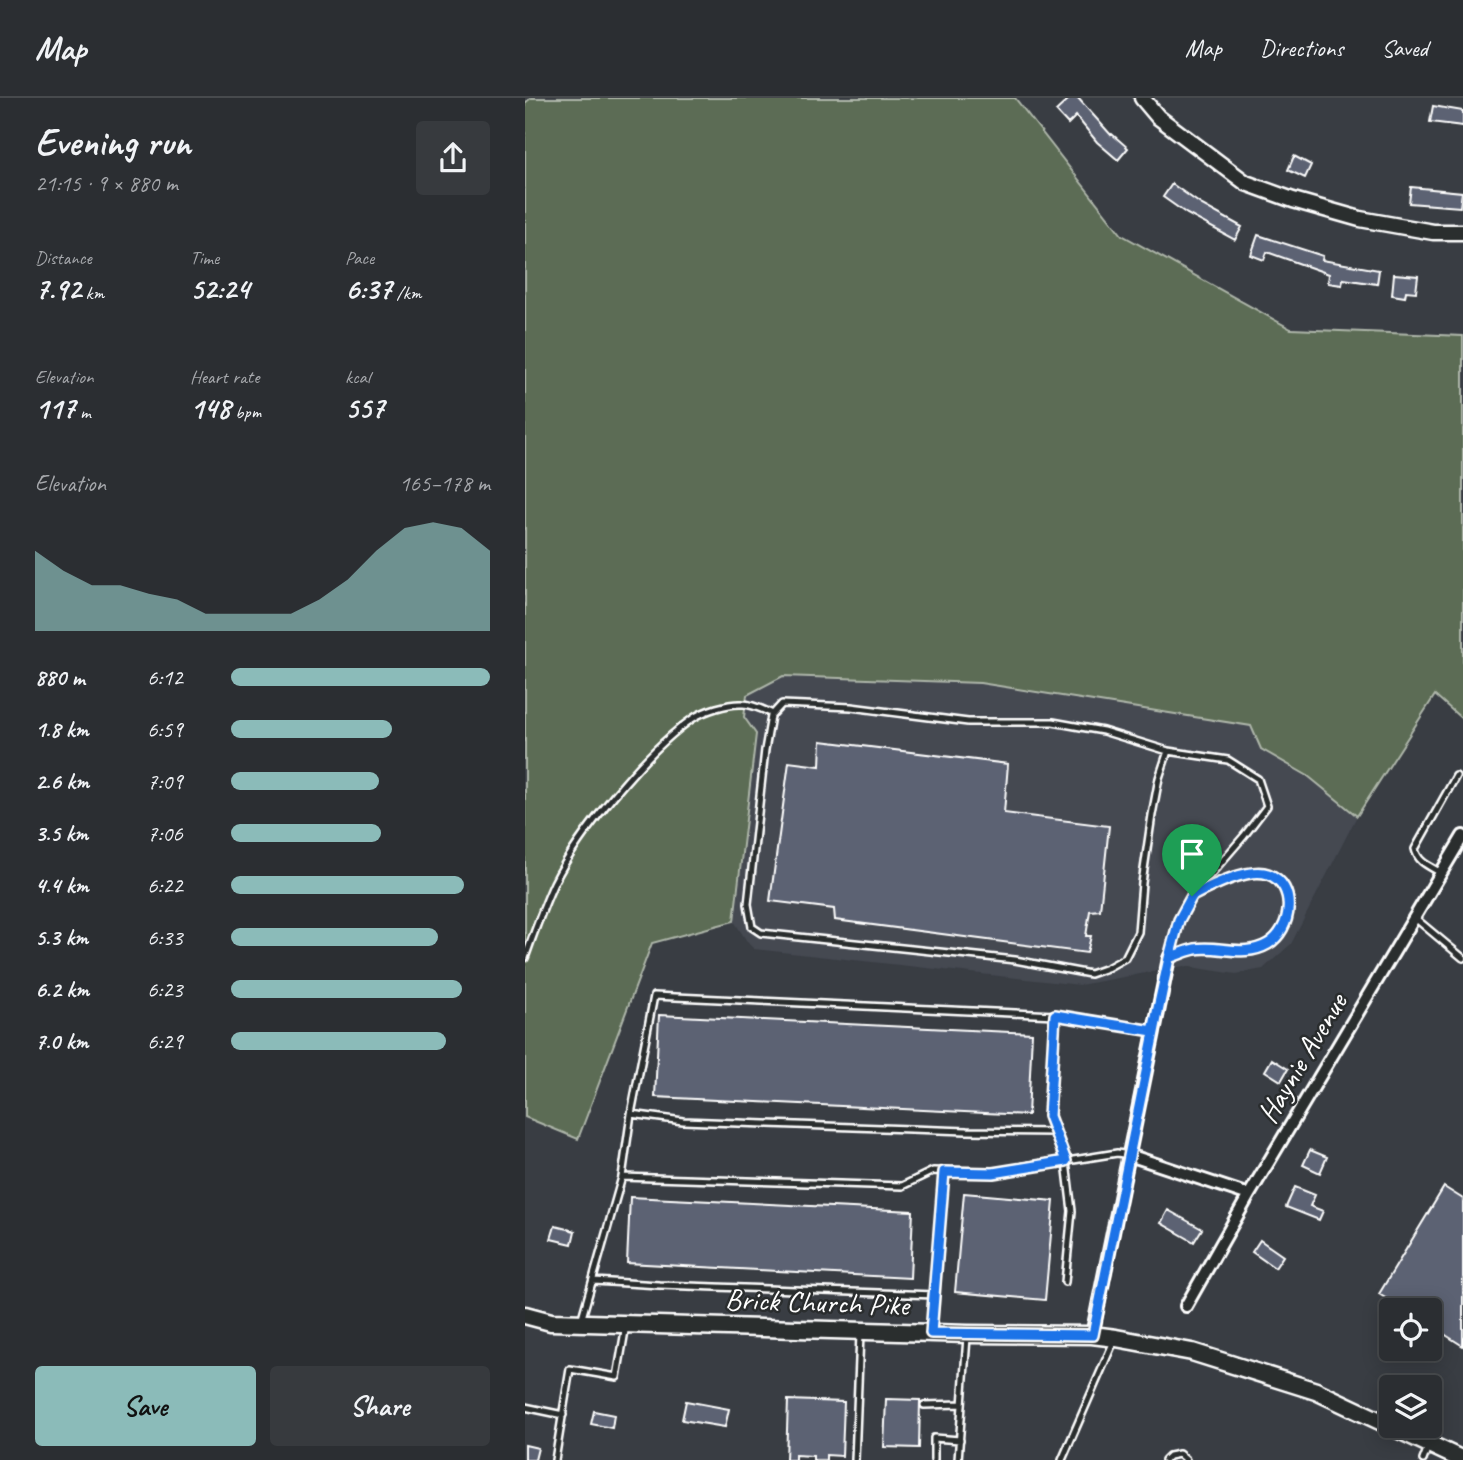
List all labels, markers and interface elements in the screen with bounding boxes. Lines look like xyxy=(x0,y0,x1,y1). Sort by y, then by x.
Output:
text: Map xyxy=(35,27,86,69)
text: Map xyxy=(1185,33,1222,63)
text: Directions xyxy=(1260,33,1343,63)
text: Saved xyxy=(1381,33,1428,63)
text: Evening run xyxy=(35,119,191,166)
button: share xyxy=(416,121,490,195)
text: 21:15 · 9 × 880 m xyxy=(35,169,178,198)
text: Distance xyxy=(35,246,92,270)
text: Time xyxy=(190,246,219,270)
text: Pace xyxy=(345,246,374,270)
text: 7.92 xyxy=(35,270,81,308)
text: 52:24 xyxy=(190,270,249,308)
text: 6:37 xyxy=(345,270,392,308)
text: km xyxy=(81,281,104,305)
text: /km xyxy=(392,281,421,305)
text: Elevation xyxy=(35,365,93,389)
text: Heart rate xyxy=(190,365,259,389)
text: kcal xyxy=(345,365,370,389)
text: 117 xyxy=(35,389,75,427)
text: 148 xyxy=(190,389,231,427)
text: 557 xyxy=(345,389,384,427)
text: m xyxy=(75,400,91,424)
text: bpm xyxy=(231,400,261,424)
text: Elevation xyxy=(35,469,106,498)
text: 165–178 m xyxy=(399,469,490,498)
text: 880 m xyxy=(35,663,85,692)
text: 6:12 xyxy=(147,663,183,692)
text: 1.8 km xyxy=(35,715,89,744)
text: 6:59 xyxy=(147,715,183,744)
text: 2.6 km xyxy=(35,767,89,796)
text: 7:09 xyxy=(147,767,183,796)
text: 3.5 km xyxy=(35,819,88,848)
text: 7:06 xyxy=(147,819,183,848)
pin xyxy=(1162,824,1222,896)
icon: arrive xyxy=(1173,835,1211,873)
text: 4.4 km xyxy=(35,871,89,900)
text: 6:22 xyxy=(147,871,183,900)
text: 5.3 km xyxy=(35,923,88,952)
text: 6:33 xyxy=(147,923,183,952)
text: 6.2 km xyxy=(35,975,89,1004)
text: 6:23 xyxy=(147,975,183,1004)
street label: Haynie Avenue xyxy=(1248,984,1357,1130)
text: 7.0 km xyxy=(35,1027,88,1056)
text: 6:29 xyxy=(147,1027,183,1056)
street label: Brick Church Pike xyxy=(725,1280,912,1324)
map controls xyxy=(1379,1298,1442,1438)
button: locate xyxy=(1379,1298,1442,1361)
button: Save xyxy=(35,1366,256,1446)
button: Share xyxy=(270,1366,490,1446)
button: layers xyxy=(1379,1375,1442,1438)

